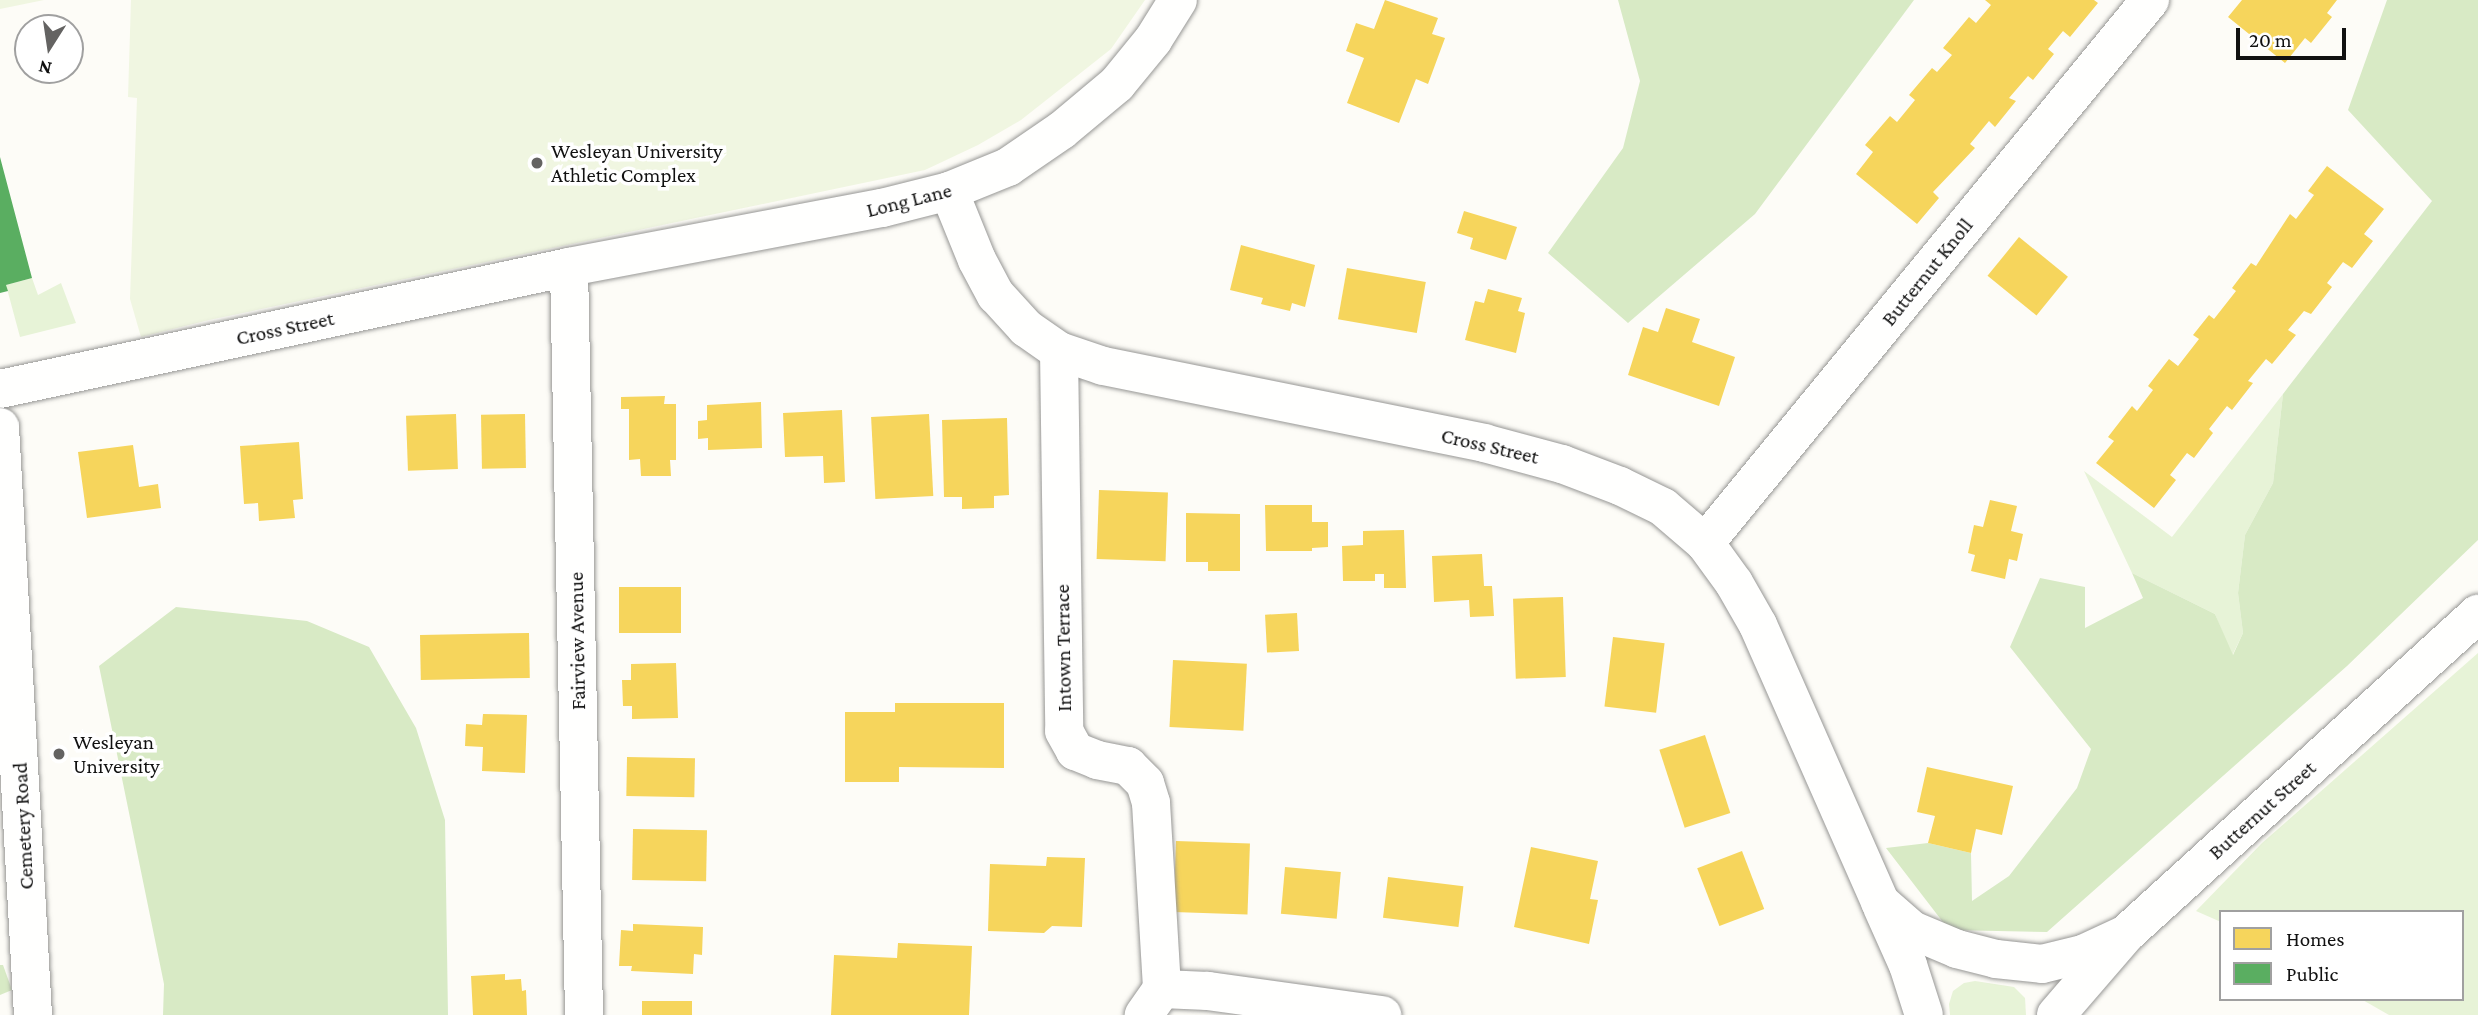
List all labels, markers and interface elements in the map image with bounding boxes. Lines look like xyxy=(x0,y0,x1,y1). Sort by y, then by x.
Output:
north arrow xyxy=(14,14,84,84)
scale bar xyxy=(2240,14,2350,58)
text: 20 m xyxy=(2249,28,2292,52)
text: N xyxy=(36,56,53,80)
place label: Wesleyan University Athletic Complex xyxy=(551,138,723,188)
marker: Wesleyan University Athletic Complex xyxy=(529,155,545,171)
street label: Long Lane xyxy=(864,177,954,223)
street label: Butternut Knoll xyxy=(1876,213,1978,331)
street label: Cross Street xyxy=(234,305,336,351)
street label: Cross Street xyxy=(1439,423,1541,469)
street label: Fairview Avenue xyxy=(563,572,591,710)
street label: Intown Terrace xyxy=(1049,584,1077,712)
place label: Wesleyan University xyxy=(73,729,160,779)
marker: Wesleyan University xyxy=(51,746,67,762)
street label: Butternut Street xyxy=(2203,755,2321,865)
street label: Cemetery Road xyxy=(7,762,39,890)
legend xyxy=(2219,910,2464,1001)
text: Homes xyxy=(2286,927,2345,951)
text: Public xyxy=(2286,962,2338,986)

